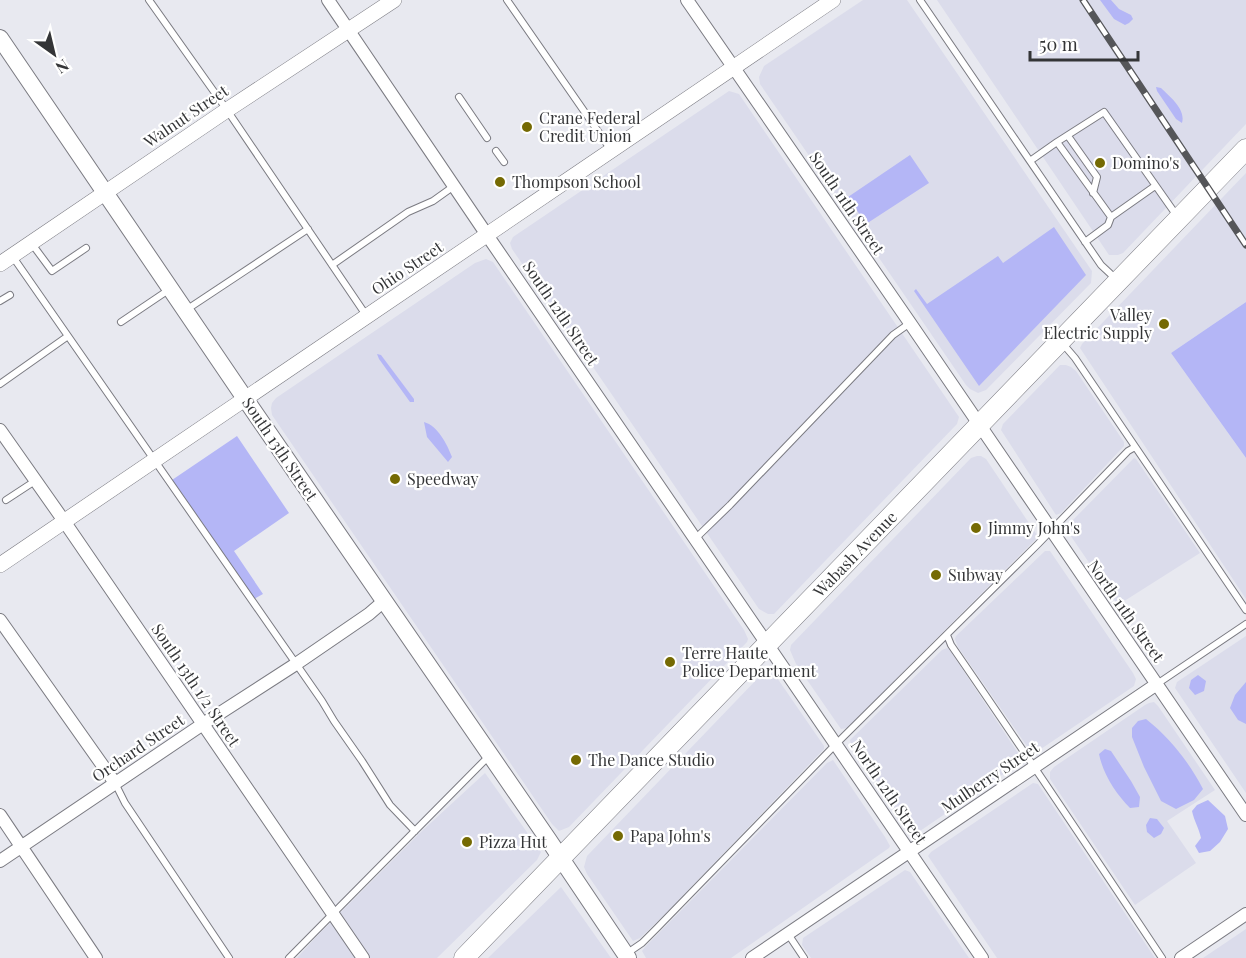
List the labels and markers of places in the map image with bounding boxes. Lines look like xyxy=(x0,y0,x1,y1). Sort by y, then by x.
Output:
place label: Crane Federal Credit Union xyxy=(539,107,641,146)
marker: Crane Federal Credit Union xyxy=(520,120,534,134)
place label: Domino's xyxy=(1112,152,1179,173)
marker: Domino's xyxy=(1093,156,1107,170)
place label: Thompson School xyxy=(512,171,641,192)
marker: Thompson School xyxy=(493,175,507,189)
place label: Valley Electric Supply xyxy=(1044,304,1152,343)
marker: Valley Electric Supply xyxy=(1157,317,1171,331)
place label: Speedway xyxy=(407,468,479,489)
marker: Speedway xyxy=(388,472,402,486)
place label: Jimmy John's xyxy=(987,517,1080,538)
marker: Jimmy John's xyxy=(969,521,983,535)
place label: Subway xyxy=(948,564,1003,585)
marker: Subway xyxy=(929,568,943,582)
place label: Terre Haute Police Department xyxy=(682,642,816,681)
marker: Terre Haute Police Department xyxy=(663,655,677,669)
place label: The Dance Studio xyxy=(588,749,715,770)
marker: The Dance Studio xyxy=(569,753,583,767)
place label: Papa John's xyxy=(630,825,711,846)
marker: Papa John's xyxy=(611,829,625,843)
place label: Pizza Hut xyxy=(479,831,547,852)
marker: Pizza Hut xyxy=(460,835,474,849)

